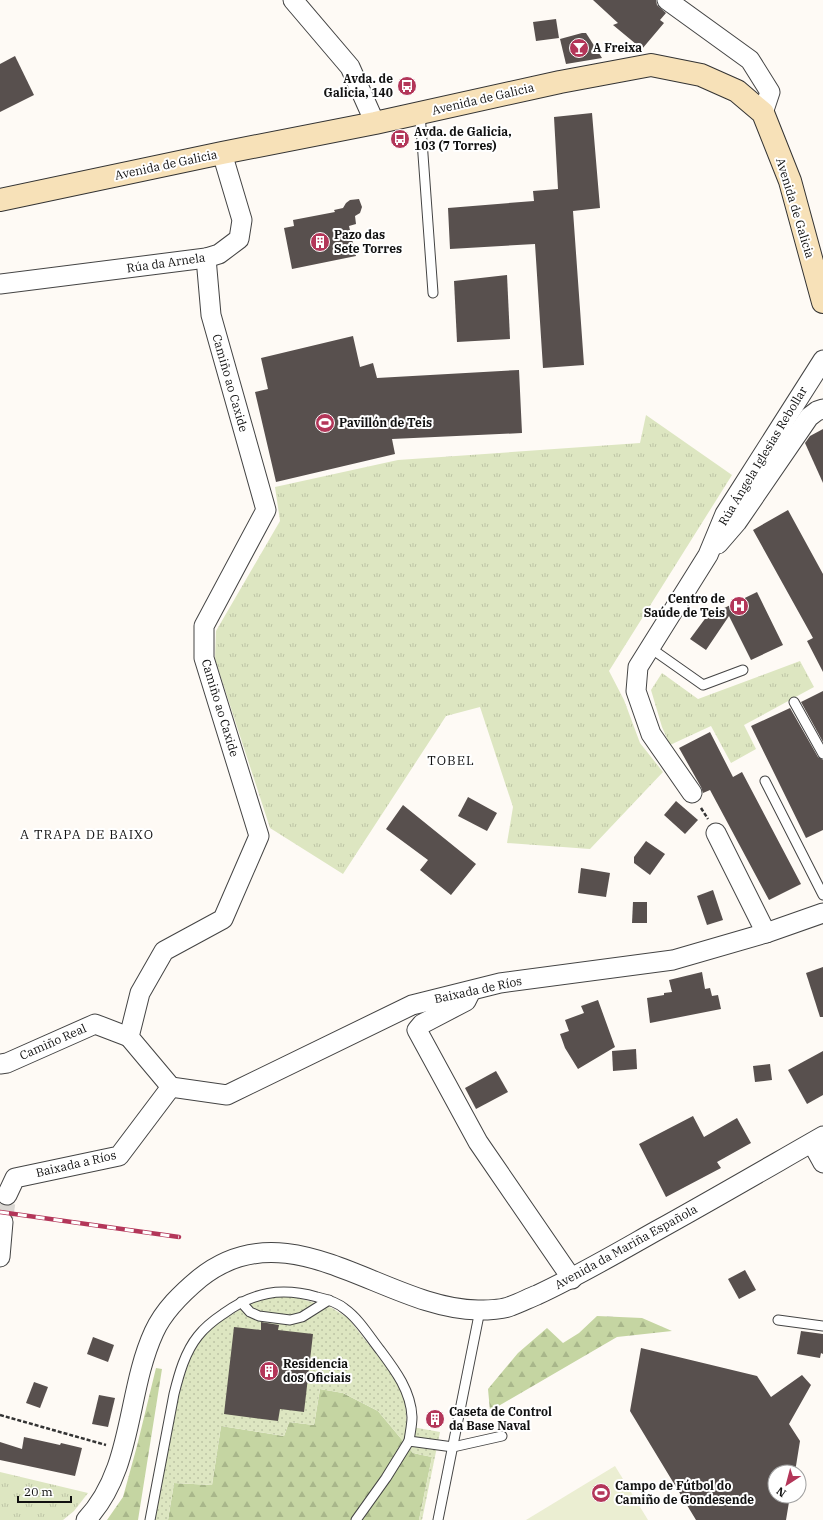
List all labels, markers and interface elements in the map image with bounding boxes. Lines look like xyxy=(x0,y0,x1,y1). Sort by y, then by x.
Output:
bar icon: A Freixa xyxy=(568,37,590,59)
place label: A Freixa xyxy=(593,40,642,55)
place label: Avda. de Galicia, 140 xyxy=(324,71,393,100)
bus stop icon: Avda. de Galicia, 140 xyxy=(396,75,418,97)
street label: Avenida de Galicia xyxy=(430,79,536,118)
place label: Avda. de Galicia, 103 (7 Torres) xyxy=(414,124,512,153)
bus stop icon: Avda. de Galicia, 103 (7 Torres) xyxy=(389,128,411,150)
street label: Avenida de Galicia xyxy=(113,146,219,183)
street label: Avenida de Galicia xyxy=(773,156,818,260)
place label: Pazo das Sete Torres xyxy=(334,227,402,256)
building icon: Pazo das Sete Torres xyxy=(309,231,331,253)
street label: Rúa da Arnela xyxy=(126,250,207,275)
street label: Camiño ao Caxide xyxy=(209,332,252,434)
street label: Rúa Ángela Iglesias Rebollar xyxy=(715,383,810,528)
sports icon: Pavillón de Teis xyxy=(314,412,336,434)
place label: Pavillón de Teis xyxy=(339,415,432,430)
place label: Centro de Saúde de Teis xyxy=(644,591,725,620)
hospital icon: Centro de Saúde de Teis xyxy=(728,595,750,617)
street label: Camiño ao Caxide xyxy=(199,657,242,758)
district label: TOBEL xyxy=(427,752,475,769)
district label: A TRAPA DE BAIXO xyxy=(20,826,154,843)
street label: Baixada de Ríos xyxy=(433,973,523,1006)
street label: Camiño Real xyxy=(17,1020,89,1063)
street label: Baixada a Ríos xyxy=(34,1147,118,1180)
street label: Avenida da Mariña Española xyxy=(552,1201,700,1292)
place label: Residencia dos Oficiais xyxy=(283,1356,351,1385)
building icon: Residencia dos Oficiais xyxy=(258,1360,280,1382)
place label: Caseta de Control da Base Naval xyxy=(449,1404,552,1433)
building icon: Caseta de Control da Base Naval xyxy=(424,1408,446,1430)
north arrow xyxy=(767,1464,807,1504)
scale bar xyxy=(18,1478,71,1504)
place label: Campo de Fútbol do Camiño de Gondesende xyxy=(615,1478,754,1507)
sports icon: Campo de Fútbol do Camiño de Gondesende xyxy=(590,1482,612,1504)
text: 20 m xyxy=(24,1484,53,1499)
text: N xyxy=(773,1484,789,1500)

